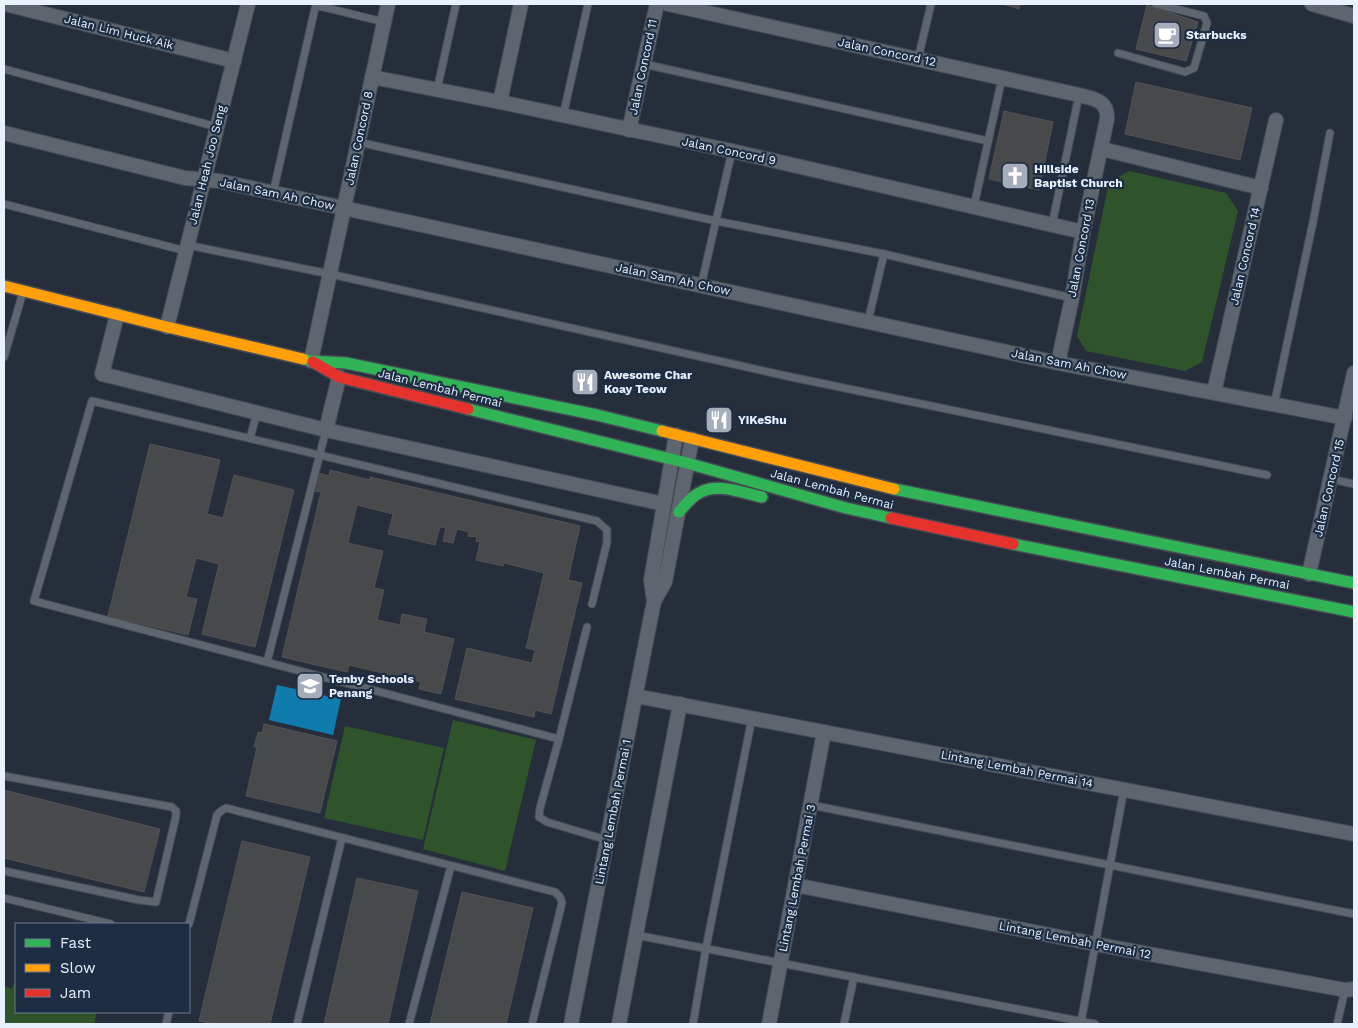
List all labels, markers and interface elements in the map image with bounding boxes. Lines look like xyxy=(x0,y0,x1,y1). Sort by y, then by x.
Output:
street label: Jalan Lim Huck Aik xyxy=(63,12,175,52)
street label: Jalan Concord 11 xyxy=(626,18,660,116)
cafe icon: Starbucks xyxy=(1152,20,1182,50)
place label: Starbucks xyxy=(1186,28,1247,42)
street label: Jalan Concord 12 xyxy=(837,35,937,69)
street label: Jalan Concord 8 xyxy=(342,90,376,186)
street label: Jalan Heah Joo Seng xyxy=(185,103,229,226)
street label: Jalan Concord 9 xyxy=(681,134,777,168)
church icon: Hillside Baptist Church xyxy=(1000,161,1030,191)
place label: Hillside Baptist Church xyxy=(1034,162,1123,190)
street label: Jalan Sam Ah Chow xyxy=(218,175,336,213)
street label: Jalan Concord 13 xyxy=(1065,198,1097,298)
street label: Jalan Concord 14 xyxy=(1227,206,1263,306)
street label: Jalan Sam Ah Chow xyxy=(614,260,732,298)
street label: Jalan Sam Ah Chow xyxy=(1010,346,1128,382)
street label: Jalan Lembah Permai xyxy=(377,366,503,410)
restaurant icon: Awesome Char Koay Teow xyxy=(570,367,600,397)
place label: Awesome Char Koay Teow xyxy=(604,368,693,396)
restaurant icon: YiKeShu xyxy=(704,405,734,435)
place label: YiKeShu xyxy=(738,413,787,427)
street label: Jalan Concord 15 xyxy=(1311,438,1347,538)
street label: Jalan Lembah Permai xyxy=(769,466,895,512)
street label: Jalan Lembah Permai xyxy=(1163,554,1291,592)
school or university icon: Tenby Schools Penang xyxy=(295,671,325,701)
place label: Tenby Schools Penang xyxy=(329,672,415,700)
street label: Lintang Lembah Permai 1 xyxy=(592,738,634,886)
street label: Lintang Lembah Permai 14 xyxy=(940,747,1094,791)
street label: Lintang Lembah Permai 3 xyxy=(776,803,818,953)
street label: Lintang Lembah Permai 12 xyxy=(998,918,1152,962)
legend xyxy=(15,923,190,1013)
text: Fast xyxy=(60,934,92,952)
text: Slow xyxy=(60,959,96,977)
text: Jam xyxy=(60,984,91,1002)

